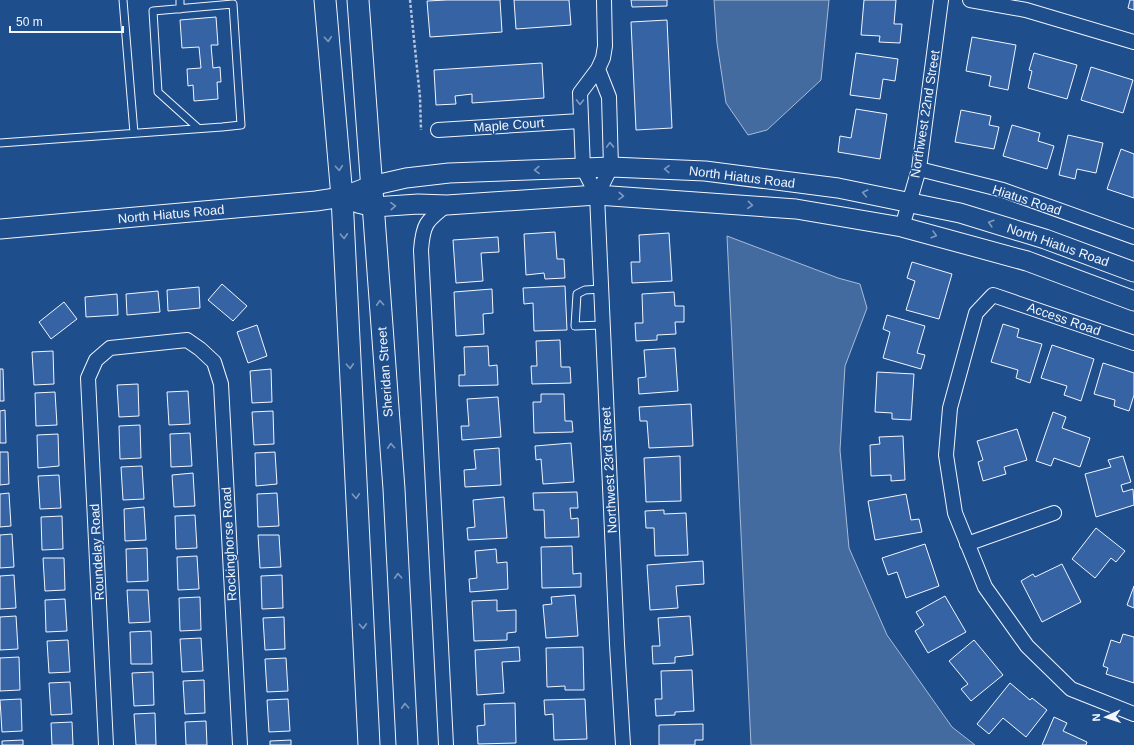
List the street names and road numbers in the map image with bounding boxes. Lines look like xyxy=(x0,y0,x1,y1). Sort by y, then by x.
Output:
street label: Northwest 22nd Street xyxy=(907,49,943,179)
street label: Maple Court xyxy=(473,115,545,135)
street label: North Hiatus Road xyxy=(688,163,796,191)
street label: Hiatus Road xyxy=(991,182,1063,218)
street label: North Hiatus Road xyxy=(117,202,225,226)
street label: North Hiatus Road xyxy=(1005,220,1111,270)
street label: Access Road xyxy=(1025,299,1103,339)
street label: Sheridan Street xyxy=(374,326,396,418)
street label: Northwest 23rd Street xyxy=(598,406,620,534)
street label: Rockinghorse Road xyxy=(219,487,239,601)
street label: Roundelay Road xyxy=(87,503,107,601)

